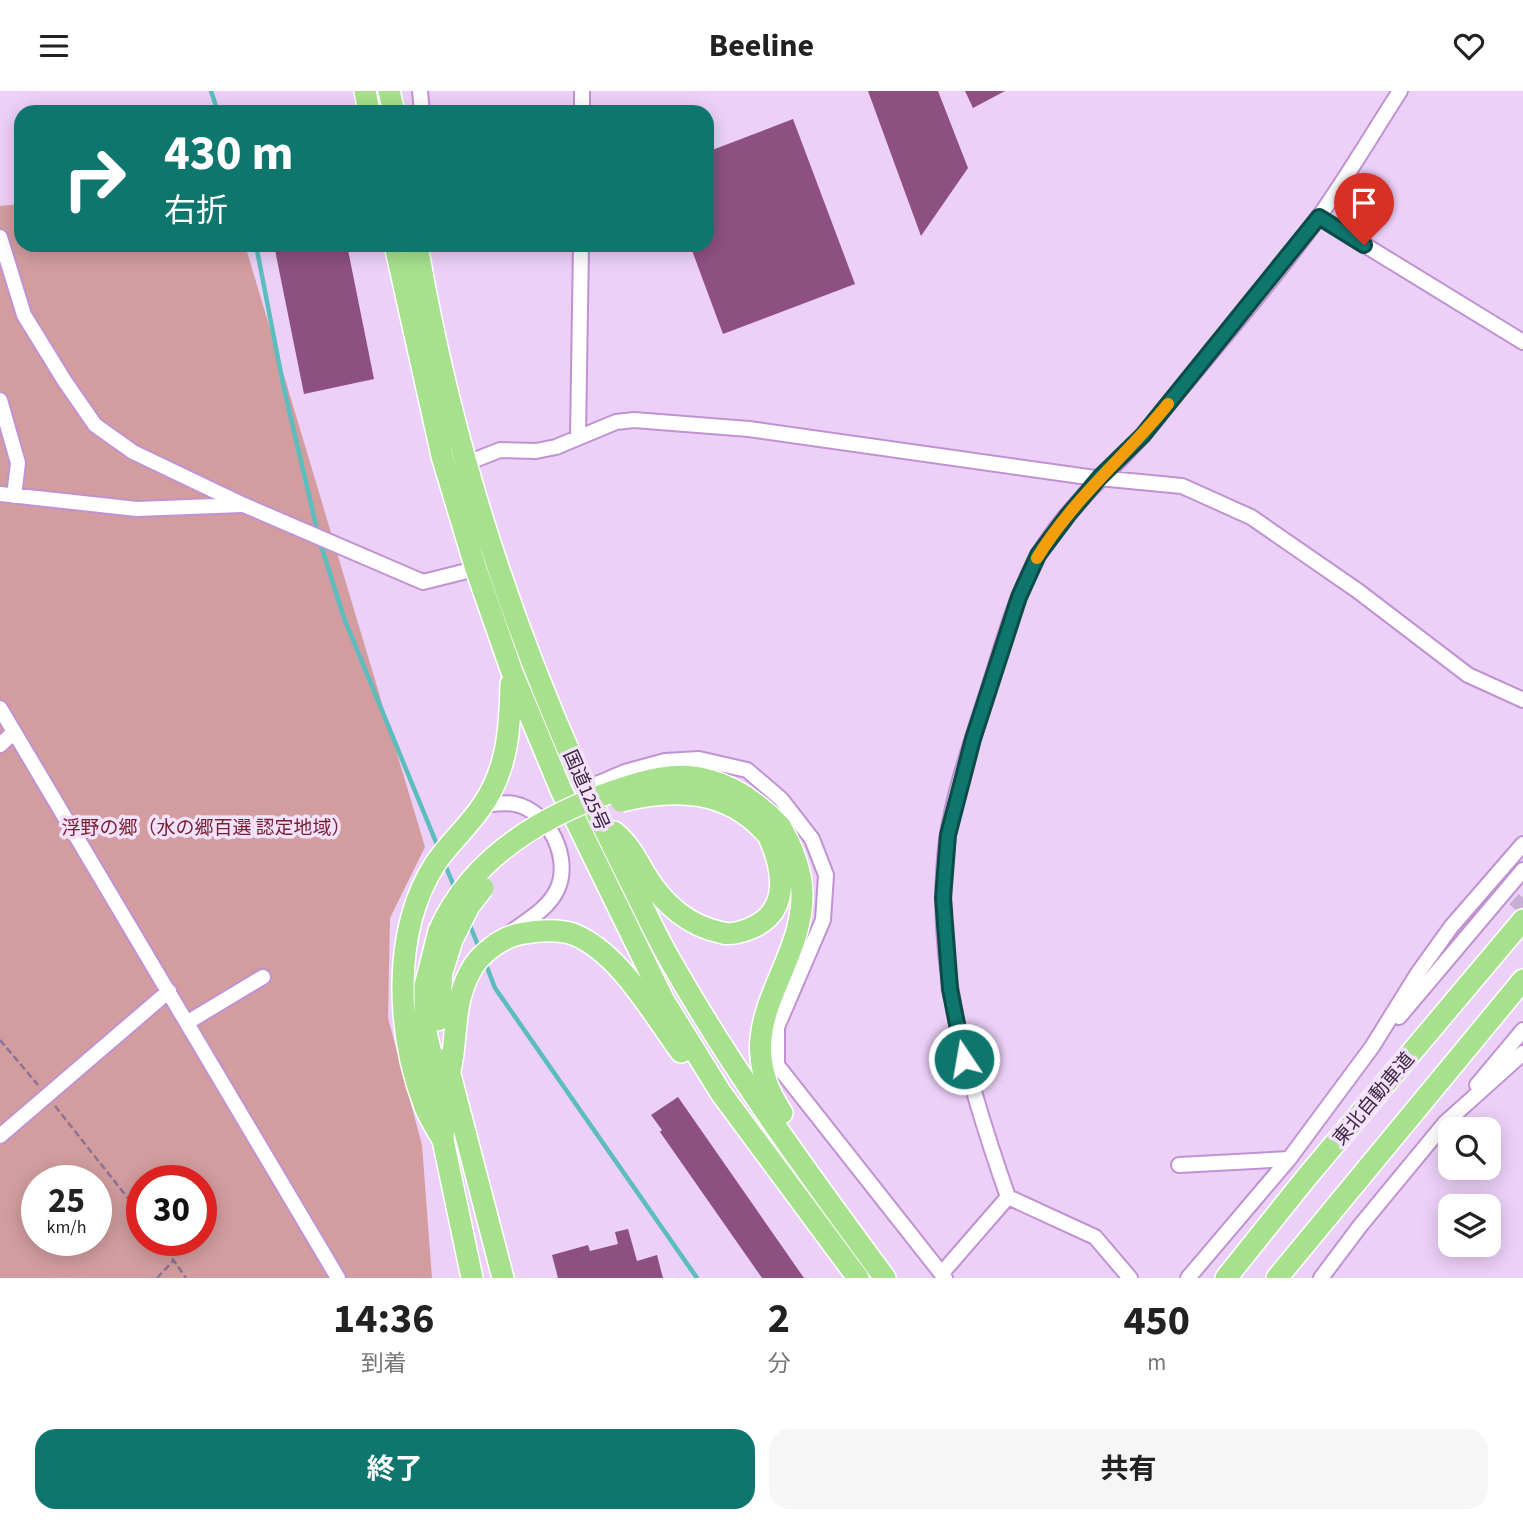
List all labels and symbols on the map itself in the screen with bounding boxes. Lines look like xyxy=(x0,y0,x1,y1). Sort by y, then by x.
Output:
pin xyxy=(1334,173,1394,245)
street label: 国道125号 xyxy=(556,746,615,835)
park label: 浮野の郷（水の郷百選 認定地域） xyxy=(62,815,350,842)
position arrow xyxy=(927,1022,1001,1096)
street label: 東北自動車道 xyxy=(1327,1047,1421,1151)
speed limit sign: 30 xyxy=(126,1165,217,1256)

